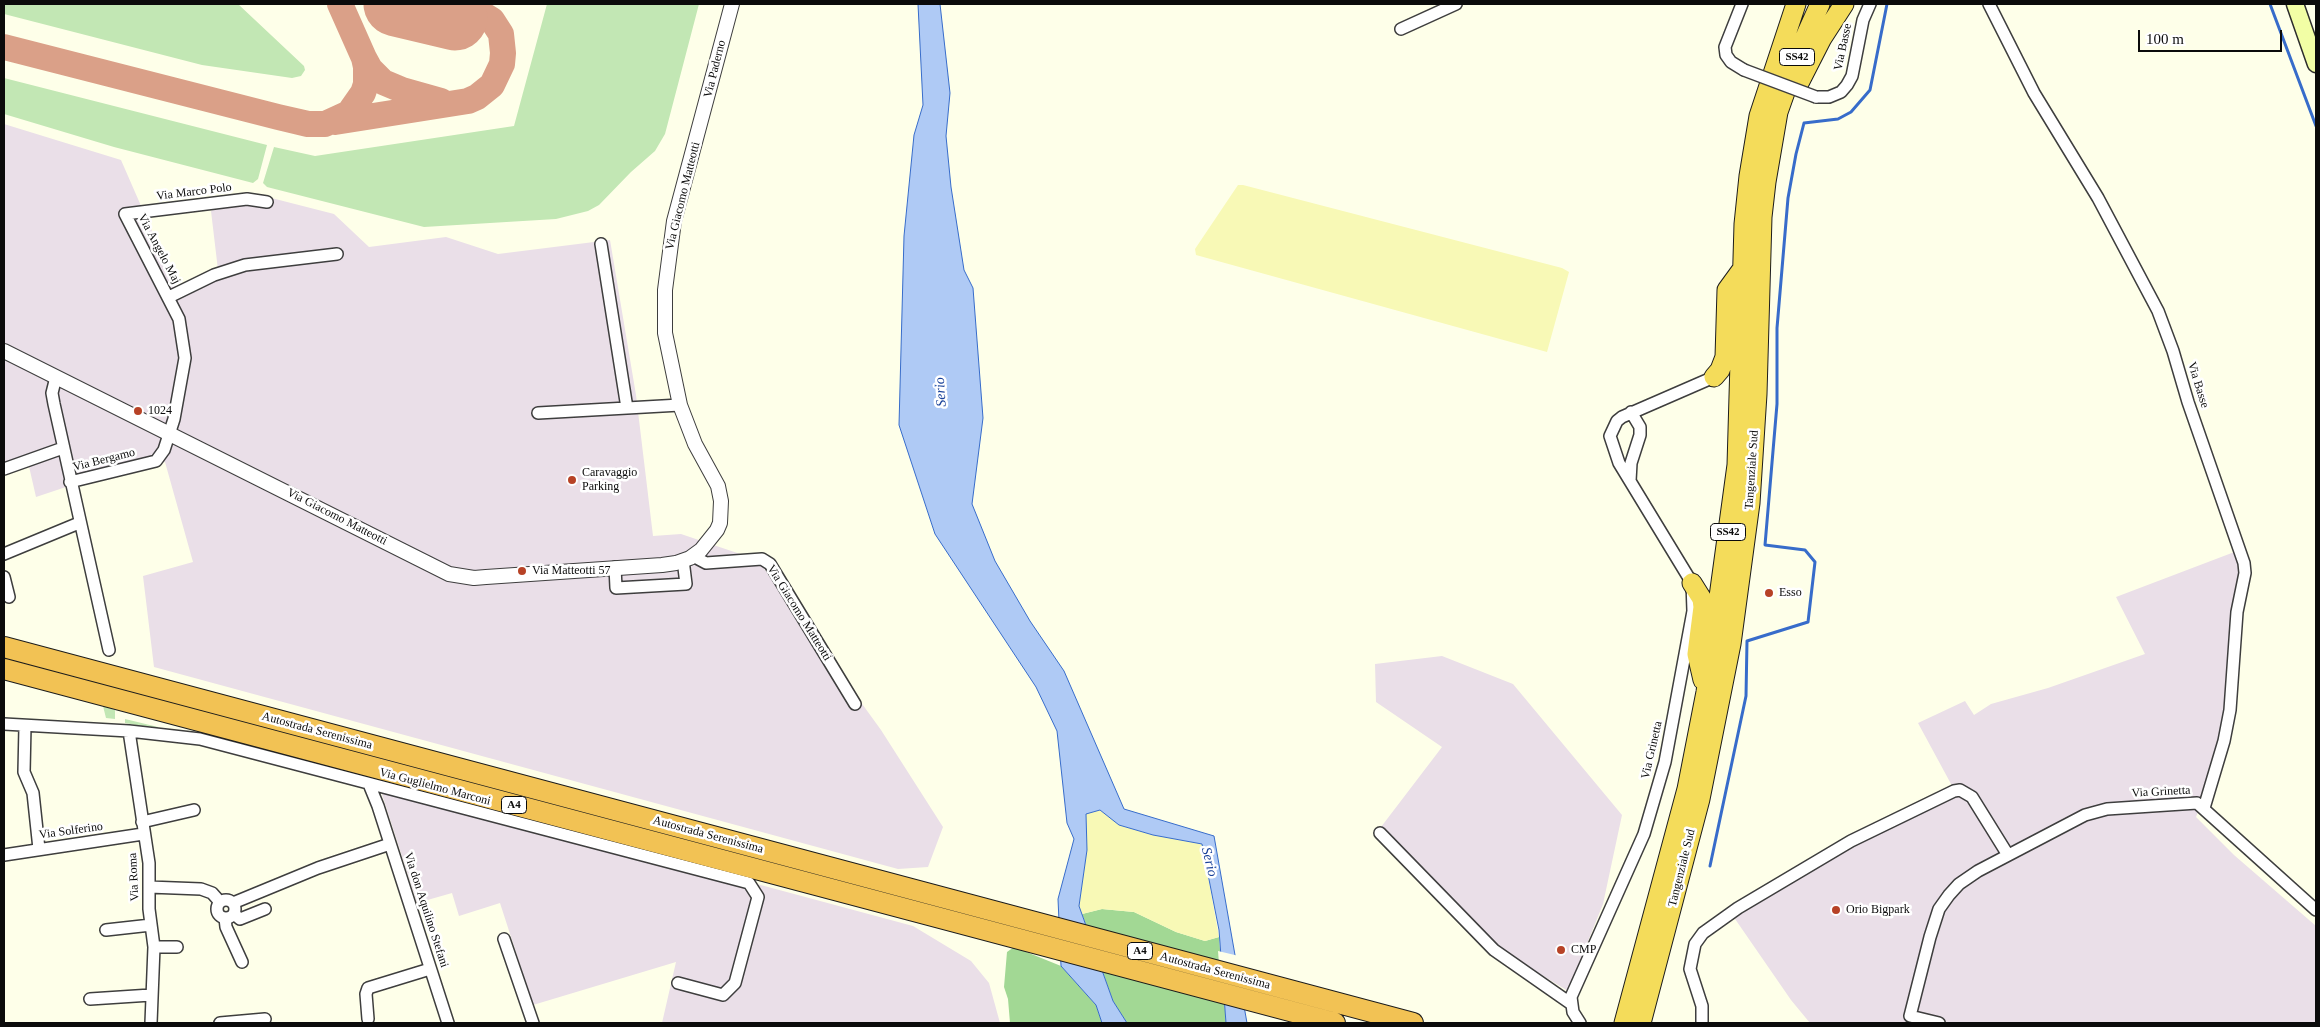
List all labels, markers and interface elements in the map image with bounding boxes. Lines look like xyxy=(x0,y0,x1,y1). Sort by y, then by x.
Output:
scale bar xyxy=(2140,20,2284,52)
street label: Via Basse xyxy=(1831,22,1855,72)
text: 100 m xyxy=(2146,31,2184,47)
street label: Via Paderno xyxy=(701,39,729,99)
road number: SS42 xyxy=(1780,48,1814,66)
street label: Via Giacomo Matteotti xyxy=(663,141,703,251)
street label: Via Marco Polo xyxy=(155,180,233,204)
street label: Via Angelo Maj xyxy=(135,212,183,286)
street label: Via Basse xyxy=(2184,360,2212,410)
water label: Serio xyxy=(932,377,950,407)
place label: 1024 xyxy=(148,404,172,418)
marker: 1024 xyxy=(132,405,144,417)
street label: Tangenziale Sud xyxy=(1742,430,1762,510)
street label: Via Bergamo xyxy=(72,445,136,475)
place label: Caravaggio Parking xyxy=(582,466,637,494)
marker: Caravaggio Parking xyxy=(566,474,578,486)
street label: Via Giacomo Matteotti xyxy=(284,485,390,549)
road number: SS42 xyxy=(1710,524,1746,540)
street label: Via Giacomo Matteotti xyxy=(764,562,834,664)
place label: Via Matteotti 57 xyxy=(532,564,611,578)
marker: Via Matteotti 57 xyxy=(516,565,528,577)
place label: Esso xyxy=(1779,586,1802,600)
marker: Esso xyxy=(1763,587,1775,599)
street label: Autostrada Serenissima xyxy=(260,709,374,753)
street label: Via Grinetta xyxy=(1638,720,1666,780)
street label: Via Guglielmo Marconi xyxy=(378,765,492,809)
street label: Via Grinetta xyxy=(2131,783,2191,801)
road number: A4 xyxy=(502,796,526,814)
street label: Autostrada Serenissima xyxy=(651,813,765,857)
street label: Via Solferino xyxy=(38,819,104,843)
street label: Tangenziale Sud xyxy=(1665,828,1699,908)
water label: Serio xyxy=(1197,846,1221,878)
street label: Via don Aquilino Stefani xyxy=(401,851,451,969)
street label: Via Roma xyxy=(126,853,142,901)
place label: Orio Bigpark xyxy=(1846,903,1910,917)
marker: Orio Bigpark xyxy=(1830,904,1842,916)
road number: A4 xyxy=(1128,942,1152,959)
place label: CMP xyxy=(1571,943,1596,957)
marker: CMP xyxy=(1555,944,1567,956)
street label: Autostrada Serenissima xyxy=(1158,949,1272,993)

